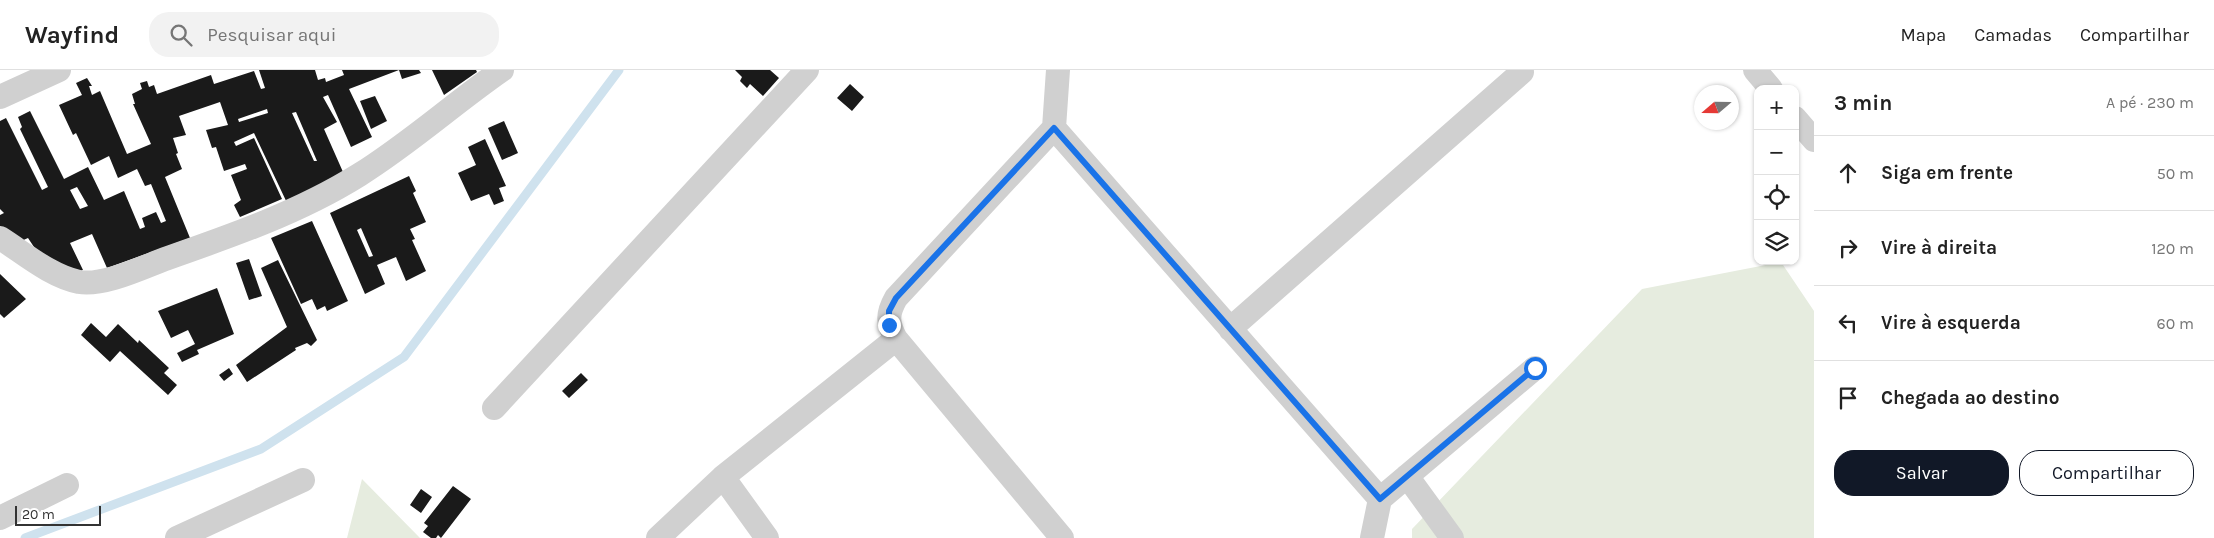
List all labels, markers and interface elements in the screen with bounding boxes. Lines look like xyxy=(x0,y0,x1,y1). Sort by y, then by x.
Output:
search box xyxy=(149,12,499,57)
text: Wayfind xyxy=(25,21,119,49)
icon: search xyxy=(167,21,195,49)
text: Pesquisar aqui xyxy=(207,24,336,46)
text: Mapa xyxy=(1901,24,1946,46)
text: Camadas xyxy=(1974,24,2052,46)
text: Compartilhar xyxy=(2080,24,2189,46)
north arrow xyxy=(1694,85,1739,130)
map controls xyxy=(1754,85,1799,265)
button: + xyxy=(1754,85,1799,130)
text: 3 min xyxy=(1834,91,1892,115)
text: A pé · 230 m xyxy=(2106,93,2194,112)
button: − xyxy=(1754,130,1799,175)
icon: ahead xyxy=(1834,159,1862,187)
text: Siga em frente xyxy=(1881,162,2013,184)
text: 50 m xyxy=(2157,164,2194,183)
button: locate xyxy=(1754,175,1799,220)
button: layers xyxy=(1754,220,1799,265)
icon: right xyxy=(1834,234,1862,262)
text: Vire à direita xyxy=(1881,237,1997,259)
text: 120 m xyxy=(2151,239,2194,258)
icon: left xyxy=(1834,309,1862,337)
text: Vire à esquerda xyxy=(1881,312,2021,334)
route end xyxy=(878,314,901,337)
text: 60 m xyxy=(2157,314,2194,333)
route start xyxy=(1524,357,1547,380)
icon: arrive xyxy=(1834,384,1862,412)
text: Chegada ao destino xyxy=(1881,387,2059,409)
button: Salvar xyxy=(1834,450,2009,496)
button: Compartilhar xyxy=(2019,450,2194,496)
scale bar xyxy=(15,503,101,526)
text: 20 m xyxy=(22,506,55,523)

